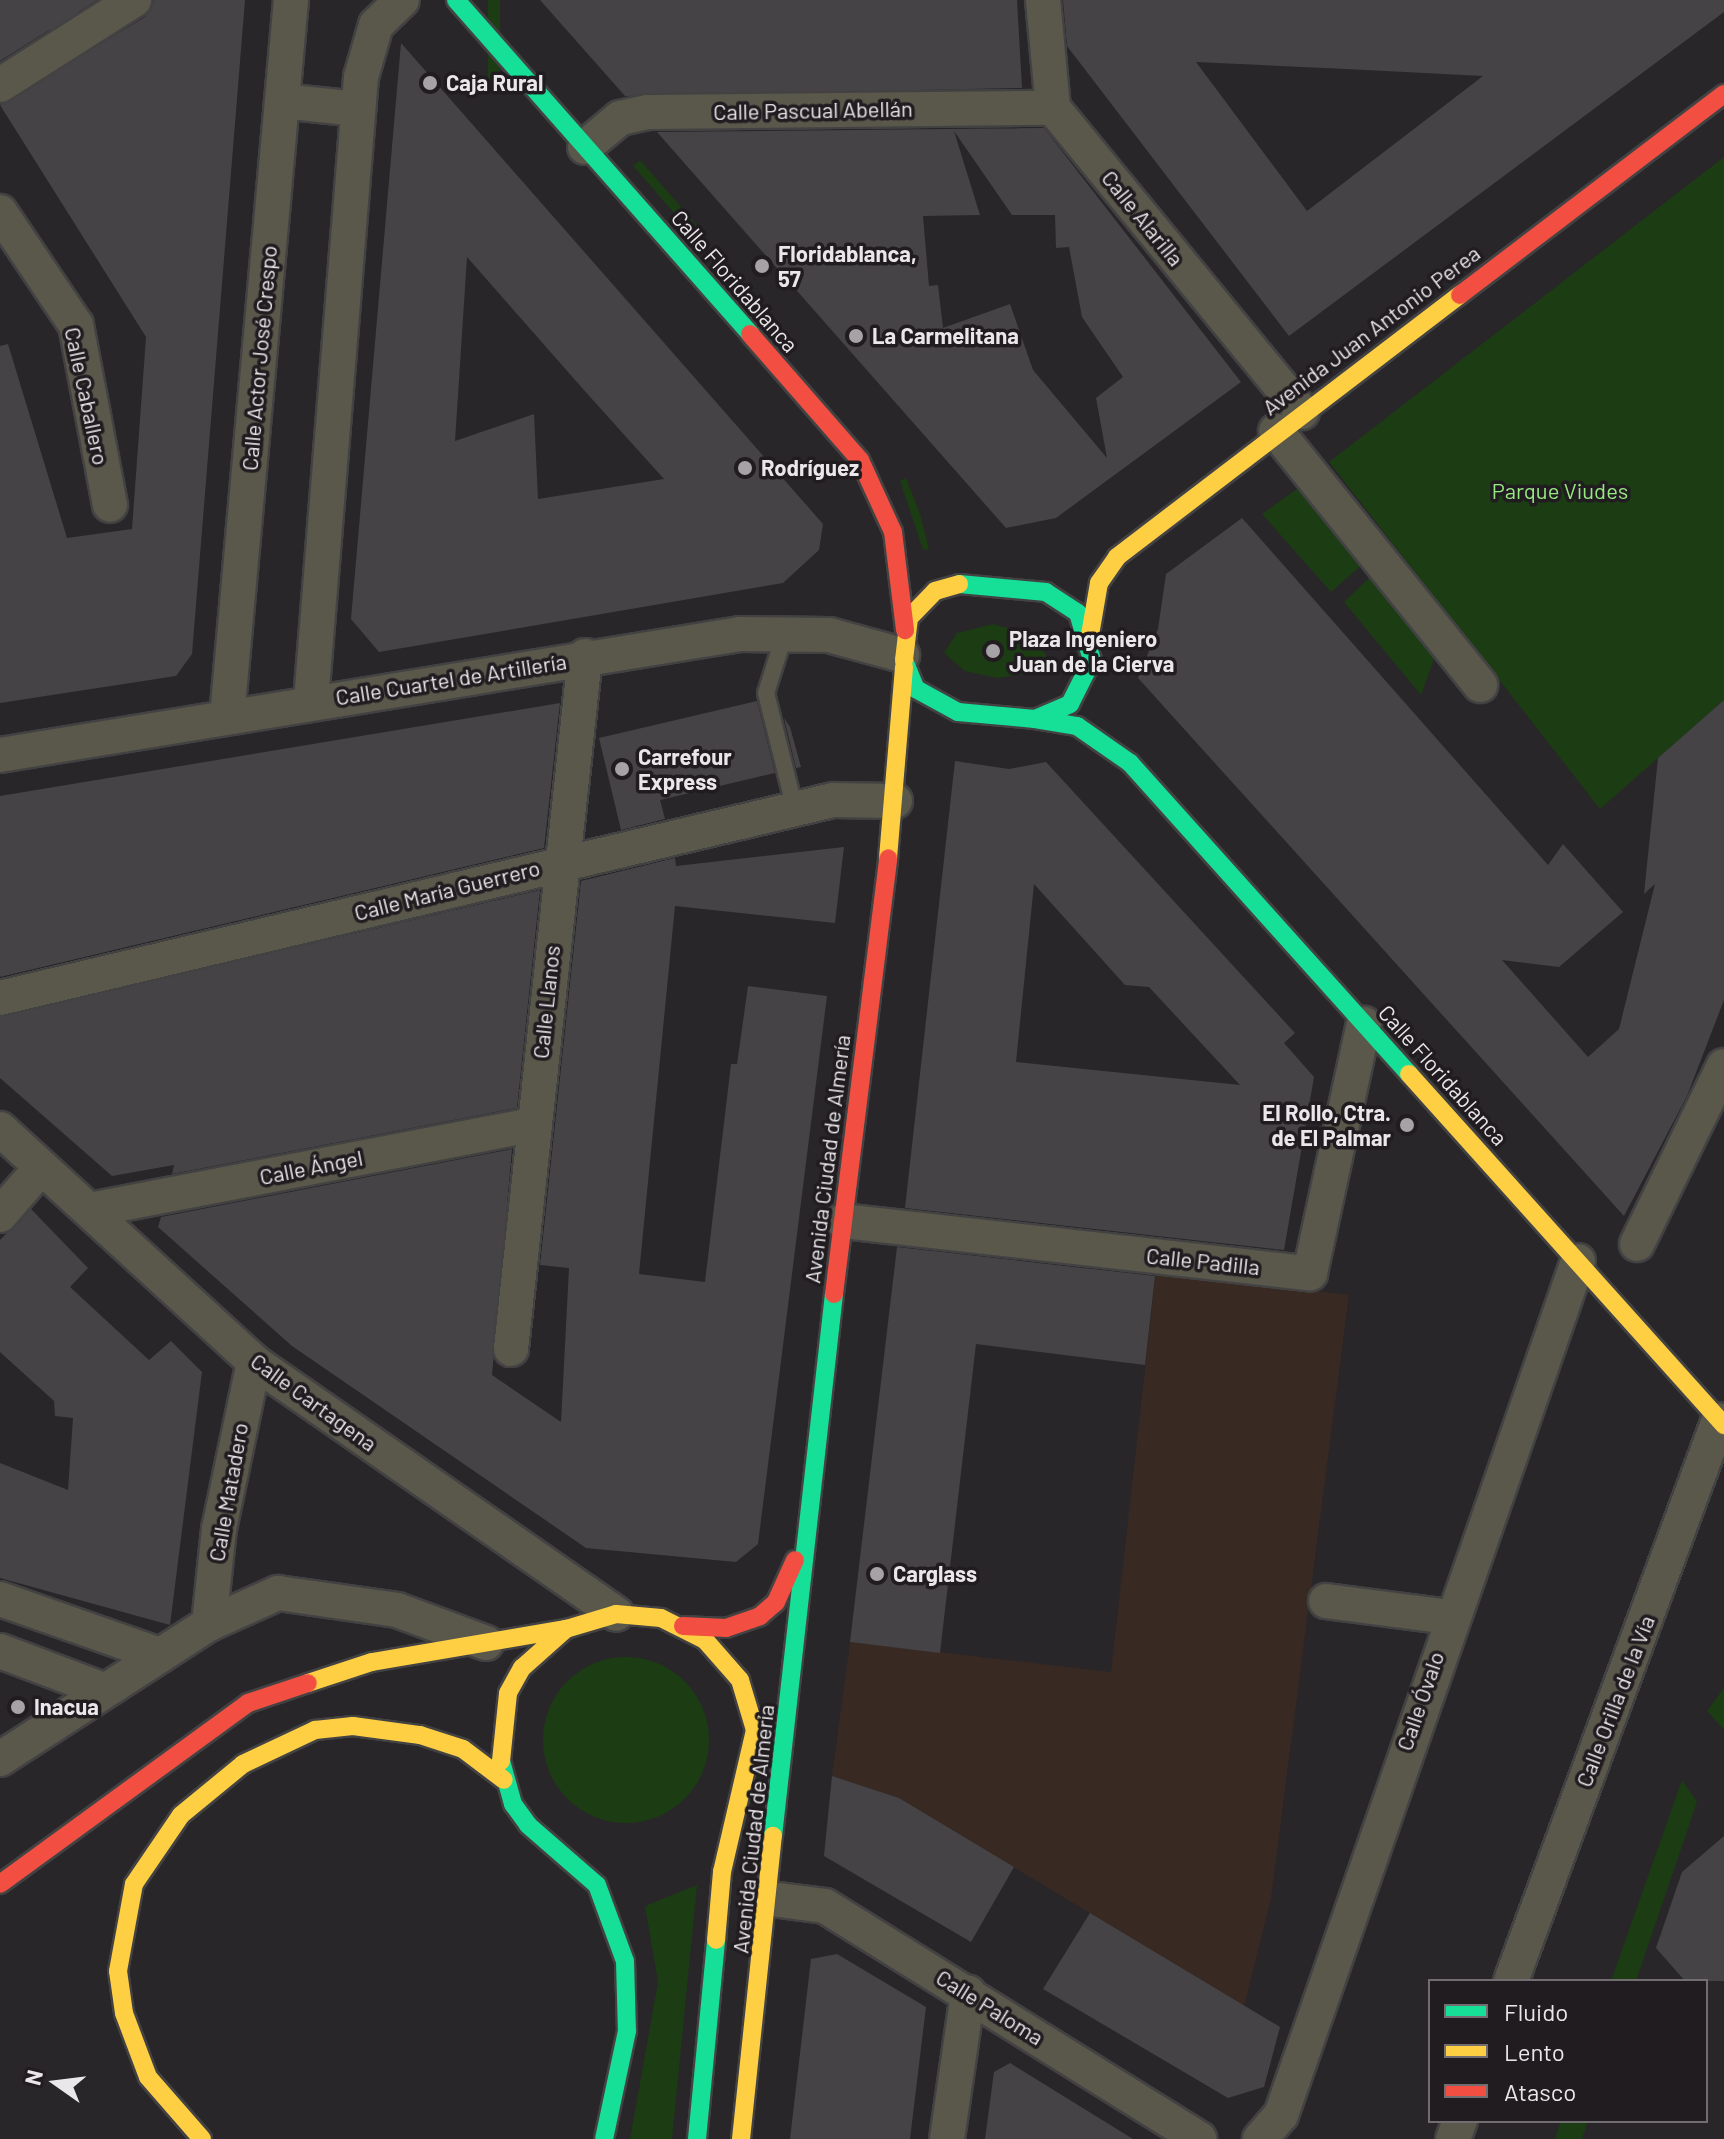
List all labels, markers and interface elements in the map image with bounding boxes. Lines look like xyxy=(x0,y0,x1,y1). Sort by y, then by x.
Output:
place label: Caja Rural xyxy=(446,70,543,96)
marker: Caja Rural xyxy=(421,74,439,92)
street label: Calle Pascual Abellán xyxy=(713,95,913,125)
street label: Calle Alarilla xyxy=(1096,165,1190,271)
street label: Calle Floridablanca xyxy=(666,204,804,358)
place label: Floridablanca, 57 xyxy=(778,240,917,292)
street label: Avenida Juan Antonio Perea xyxy=(1257,240,1485,420)
street label: Calle Actor José Crespo xyxy=(236,244,282,472)
marker: Floridablanca, 57 xyxy=(753,257,771,275)
place label: La Carmelitana xyxy=(872,323,1019,349)
street label: Calle Caballero xyxy=(60,325,114,467)
marker: La Carmelitana xyxy=(847,327,865,345)
place label: Rodríguez xyxy=(761,455,859,481)
marker: Rodríguez xyxy=(736,459,754,477)
park label: Parque Viudes xyxy=(1492,478,1628,504)
place label: Plaza Ingeniero Juan de la Cierva xyxy=(1009,625,1174,676)
marker: Plaza Ingeniero Juan de la Cierva xyxy=(984,642,1002,660)
street label: Calle Cuartel de Artillería xyxy=(334,648,568,710)
place label: Carrefour Express xyxy=(638,743,732,794)
marker: Carrefour Express xyxy=(613,760,631,778)
street label: Calle María Guerrero xyxy=(351,854,543,926)
street label: Calle Llanos xyxy=(527,944,565,1060)
street label: Calle Floridablanca xyxy=(1373,999,1513,1151)
street label: Avenida Ciudad de Almería xyxy=(799,1033,855,1285)
place label: El Rollo, Ctra. de El Palmar xyxy=(1262,1099,1391,1150)
marker: El Rollo, Ctra. de El Palmar xyxy=(1398,1116,1416,1134)
street label: Calle Ángel xyxy=(257,1144,365,1190)
street label: Calle Padilla xyxy=(1145,1242,1261,1280)
street label: Calle Cartagena xyxy=(246,1347,382,1457)
street label: Calle Matadero xyxy=(203,1421,253,1563)
place label: Carglass xyxy=(893,1561,977,1587)
marker: Carglass xyxy=(868,1565,886,1583)
street label: Calle Orilla de la Vía xyxy=(1570,1612,1660,1790)
street label: Calle Óvalo xyxy=(1391,1648,1449,1754)
place label: Inacua xyxy=(34,1694,99,1720)
marker: Inacua xyxy=(9,1698,27,1716)
street label: Avenida Ciudad de Almería xyxy=(727,1703,779,1955)
street label: Calle Paloma xyxy=(932,1964,1048,2050)
legend xyxy=(1428,1979,1708,2123)
text: Fluido xyxy=(1504,1997,1568,2026)
text: Lento xyxy=(1504,2037,1565,2066)
north arrow xyxy=(16,2043,96,2123)
text: N xyxy=(18,2067,47,2087)
text: Atasco xyxy=(1504,2077,1576,2106)

